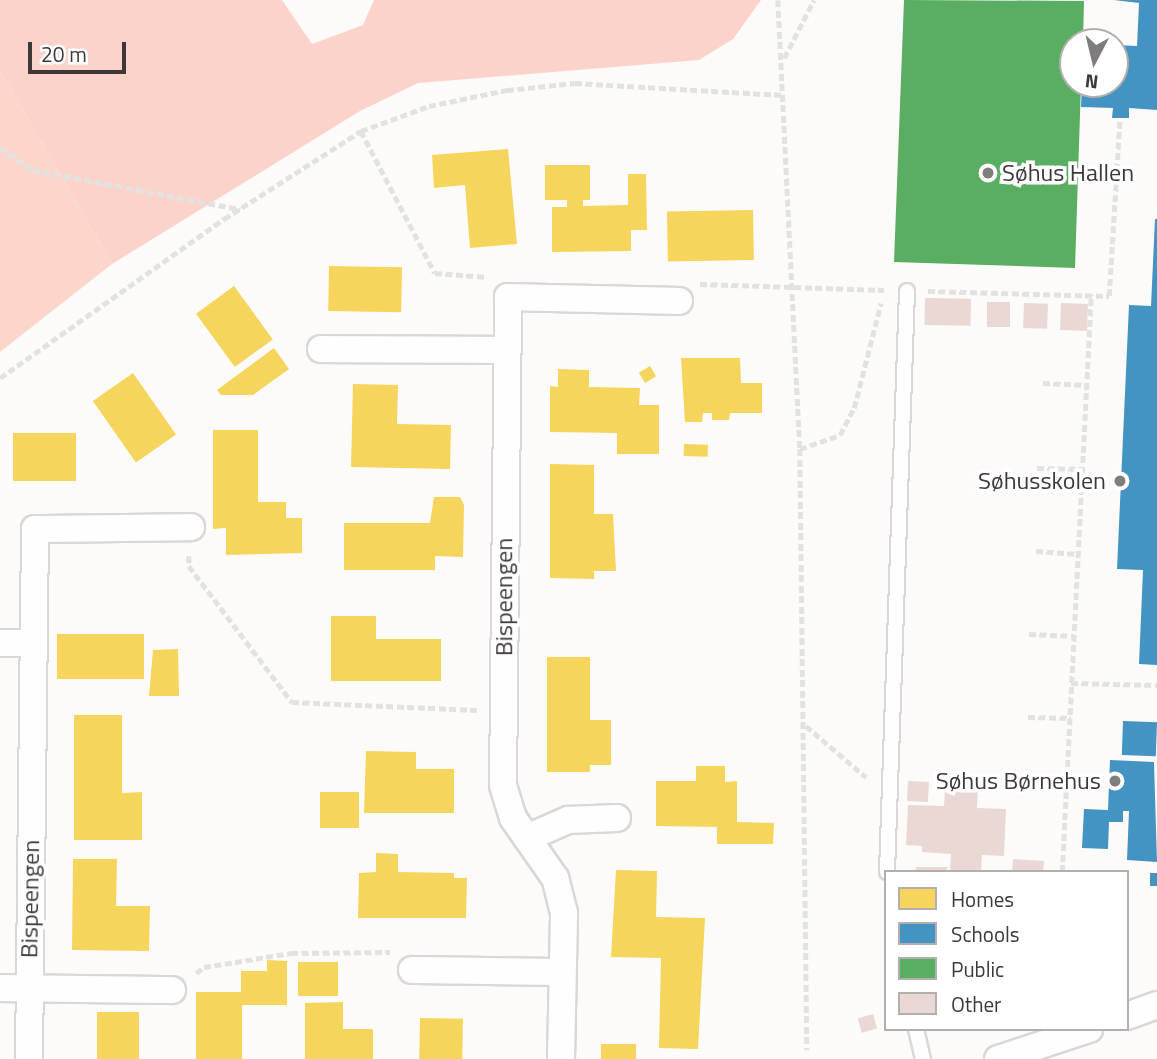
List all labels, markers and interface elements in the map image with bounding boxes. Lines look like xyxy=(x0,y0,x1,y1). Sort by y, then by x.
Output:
scale bar xyxy=(32,28,130,72)
north arrow xyxy=(1059,28,1129,98)
text: 20 m xyxy=(41,38,87,70)
text: N xyxy=(1083,67,1100,98)
place label: Søhus Hallen xyxy=(1002,159,1134,187)
marker: Søhus Hallen xyxy=(980,165,996,181)
place label: Søhusskolen xyxy=(978,467,1106,495)
marker: Søhusskolen xyxy=(1112,473,1128,489)
street label: Bispeengen xyxy=(490,538,518,656)
place label: Søhus Børnehus xyxy=(936,767,1101,795)
marker: Søhus Børnehus xyxy=(1107,773,1123,789)
street label: Bispeengen xyxy=(15,840,45,958)
legend xyxy=(884,870,1129,1031)
text: Homes xyxy=(951,883,1014,915)
text: Schools xyxy=(951,918,1020,950)
text: Public xyxy=(951,953,1004,985)
text: Other xyxy=(951,988,1001,1020)

